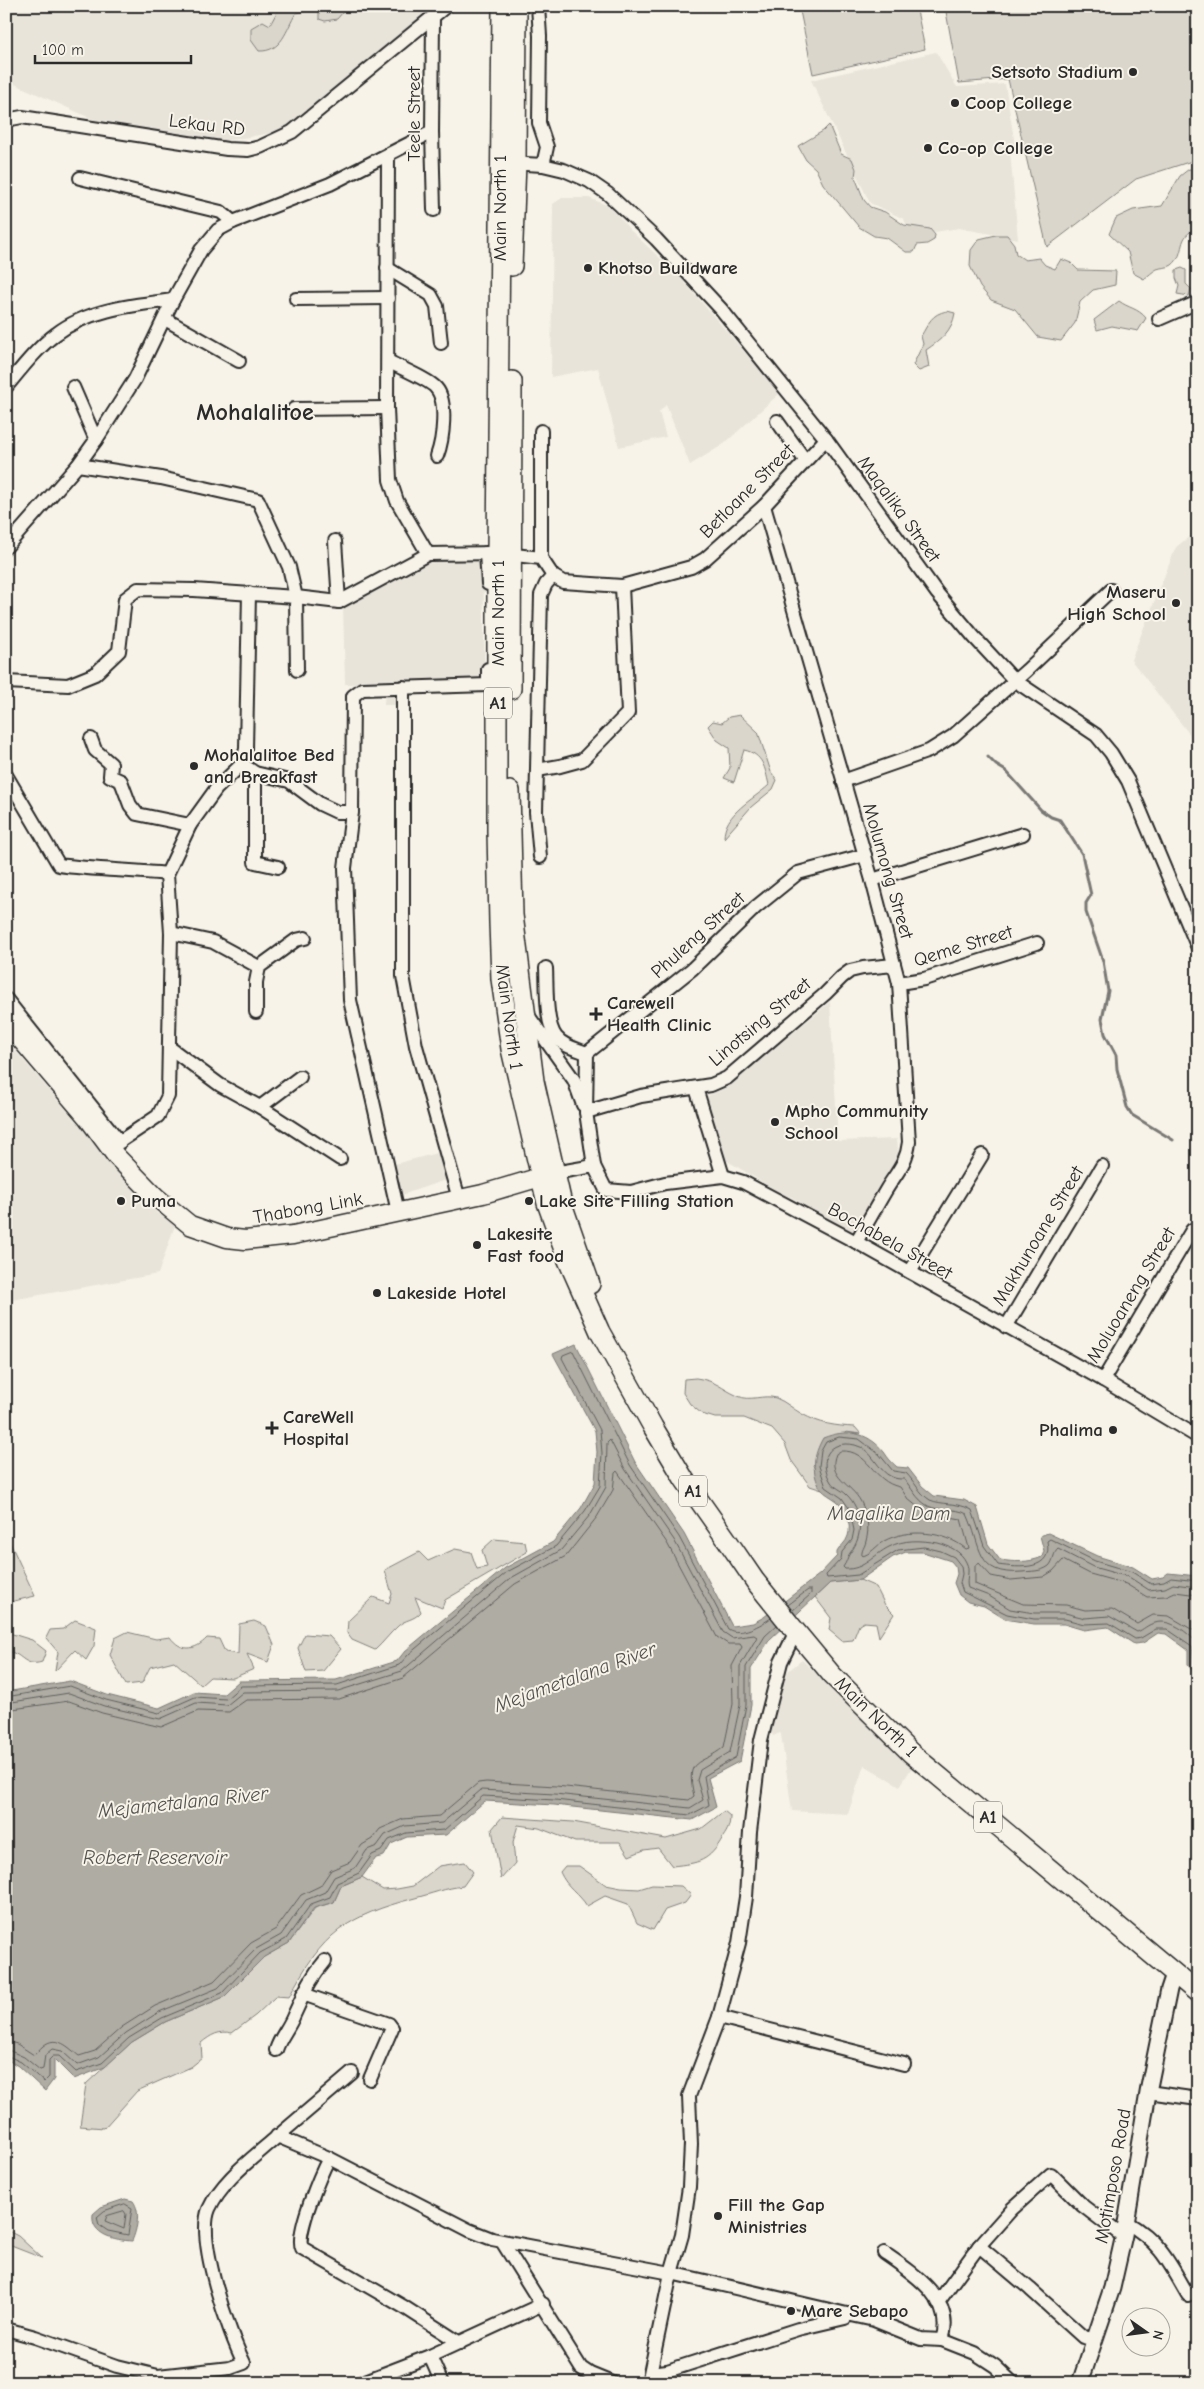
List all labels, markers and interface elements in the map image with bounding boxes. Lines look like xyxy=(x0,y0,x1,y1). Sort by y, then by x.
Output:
scale bar xyxy=(35,32,191,64)
text: 100 m xyxy=(42,41,84,59)
place label: Setsoto Stadium xyxy=(992,61,1123,83)
street label: Teele Street xyxy=(403,66,425,162)
marker: Setsoto Stadium xyxy=(1127,66,1139,78)
place label: Coop College xyxy=(965,92,1072,114)
marker: Coop College xyxy=(949,97,961,109)
street label: Lekau RD xyxy=(168,109,246,141)
place label: Co-op College xyxy=(938,137,1053,159)
marker: Co-op College xyxy=(922,142,934,154)
street label: Main North 1 xyxy=(489,155,511,261)
place label: Khotso Buildware xyxy=(598,257,738,279)
marker: Khotso Buildware xyxy=(582,262,594,274)
district label: Mohalalitoe xyxy=(196,398,314,426)
street label: Betloane Street xyxy=(695,439,799,543)
street label: Maqalika Street xyxy=(853,451,945,567)
street label: Main North 1 xyxy=(487,560,509,666)
place label: Maseru High School xyxy=(1067,581,1166,625)
marker: Maseru High School xyxy=(1170,597,1182,609)
road number: A1 xyxy=(484,688,512,718)
place label: Mohalalitoe Bed and Breakfast xyxy=(204,744,335,788)
marker: Mohalalitoe Bed and Breakfast xyxy=(188,760,200,772)
street label: Molumong Street xyxy=(858,801,918,942)
street label: Phuleng Street xyxy=(647,887,750,983)
street label: Qeme Street xyxy=(911,920,1016,971)
street label: Main North 1 xyxy=(491,963,527,1071)
street label: Linotsing Street xyxy=(705,973,816,1071)
place label: Carewell Health Clinic xyxy=(607,992,712,1036)
marker: Carewell Health Clinic xyxy=(589,1007,603,1021)
place label: Mpho Community School xyxy=(785,1100,928,1144)
marker: Mpho Community School xyxy=(769,1116,781,1128)
street label: Makhunoane Street xyxy=(988,1162,1089,1310)
street label: Thabong Link xyxy=(252,1187,365,1228)
place label: Puma xyxy=(131,1190,176,1212)
place label: Lake Site Filling Station xyxy=(539,1190,734,1212)
marker: Puma xyxy=(115,1195,127,1207)
marker: Lake Site Filling Station xyxy=(523,1195,535,1207)
street label: Bochabela Street xyxy=(824,1198,956,1284)
place label: Lakesite Fast food xyxy=(487,1223,564,1267)
street label: Moluoaneng Street xyxy=(1082,1223,1180,1367)
marker: Lakesite Fast food xyxy=(471,1239,483,1251)
place label: Lakeside Hotel xyxy=(387,1282,506,1304)
marker: Lakeside Hotel xyxy=(371,1287,383,1299)
place label: CareWell Hospital xyxy=(283,1406,354,1450)
place label: Phalima xyxy=(1039,1419,1103,1441)
marker: CareWell Hospital xyxy=(265,1421,279,1435)
marker: Phalima xyxy=(1107,1424,1119,1436)
road number: A1 xyxy=(679,1475,707,1506)
water label: Maqalika Dam xyxy=(827,1502,950,1525)
water label: Mejametalana River xyxy=(490,1637,660,1717)
street label: Main North 1 xyxy=(830,1672,922,1762)
water label: Mejametalana River xyxy=(96,1782,270,1822)
road number: A1 xyxy=(974,1801,1002,1832)
water label: Robert Reservoir xyxy=(83,1846,228,1869)
street label: Motimposo Road xyxy=(1090,2107,1136,2245)
place label: Fill the Gap Ministries xyxy=(728,2194,825,2238)
marker: Fill the Gap Ministries xyxy=(712,2210,724,2222)
place label: Mare Sebapo xyxy=(801,2300,908,2322)
marker: Mare Sebapo xyxy=(785,2305,797,2317)
north arrow xyxy=(1122,2306,1172,2356)
text: N xyxy=(1149,2329,1167,2342)

